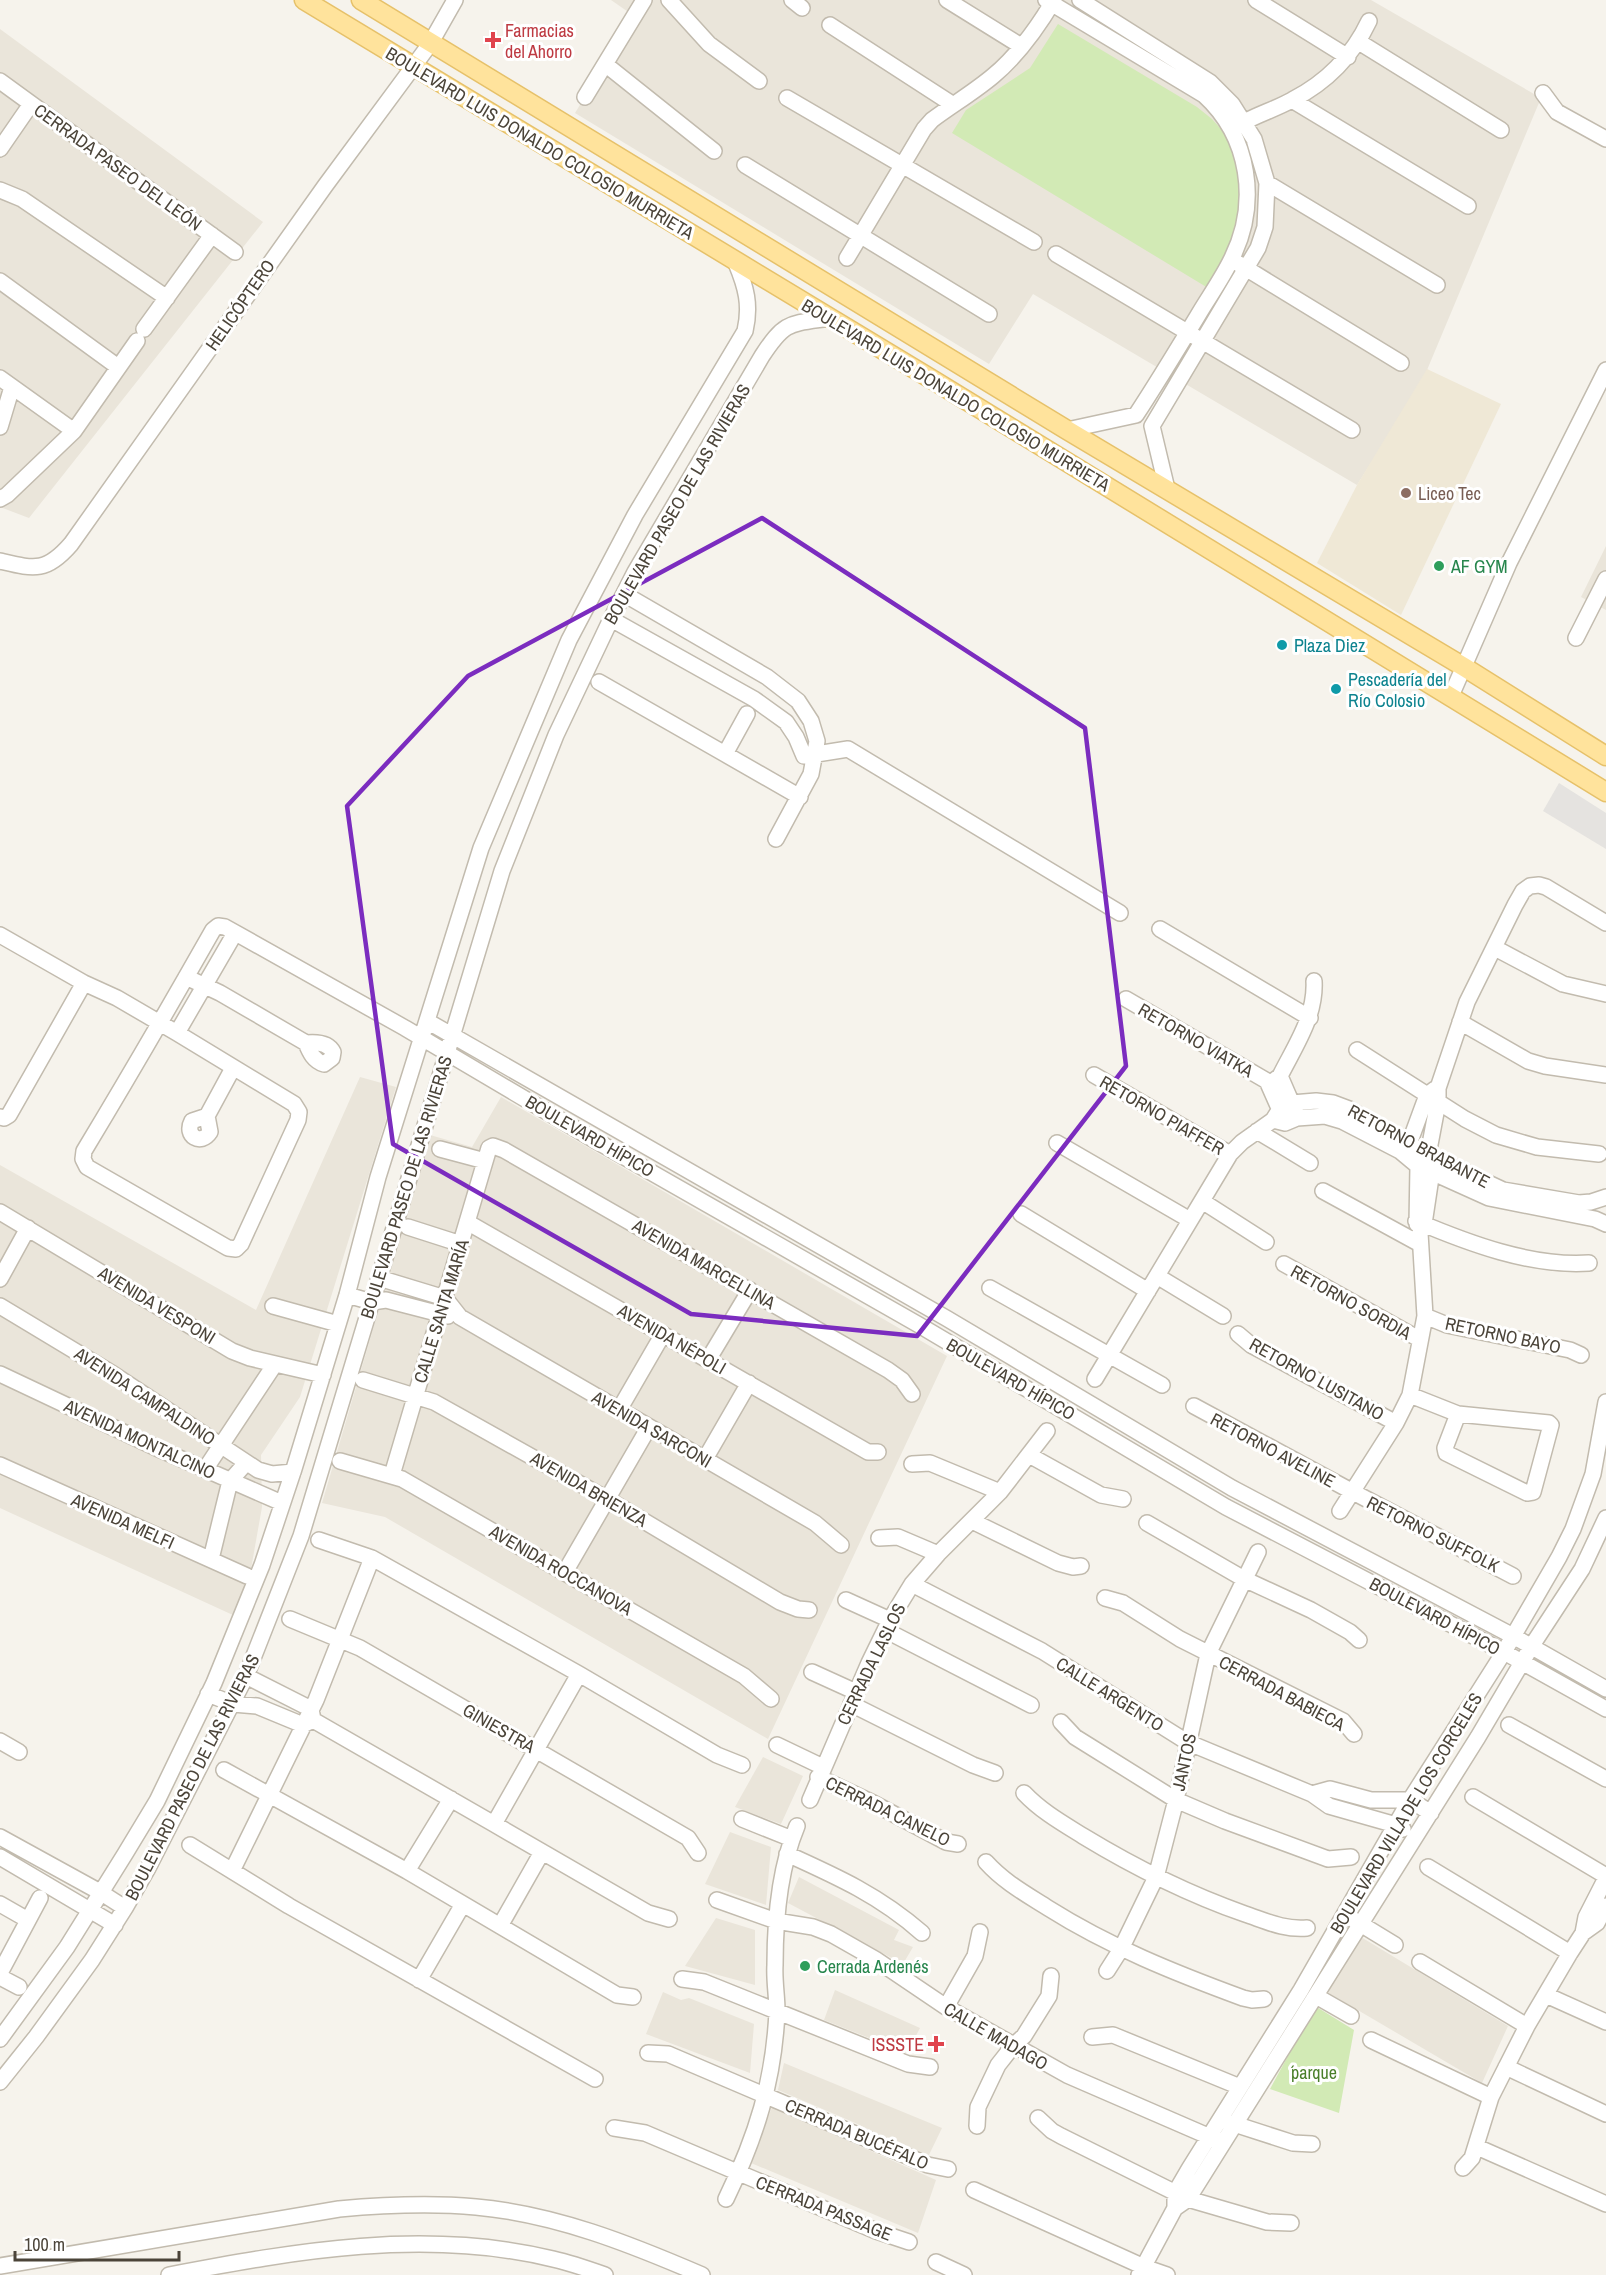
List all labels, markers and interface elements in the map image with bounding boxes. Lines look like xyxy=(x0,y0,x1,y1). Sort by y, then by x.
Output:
place label: Farmacias del Ahorro xyxy=(505,18,574,64)
marker: Farmacias del Ahorro xyxy=(486,33,500,47)
street label: BOULEVARD LUIS DONALDO COLOSIO MURRIETA xyxy=(381,41,699,245)
street label: CERRADA PASEO DEL LEÓN xyxy=(29,98,207,236)
street label: HELICÓPTERO xyxy=(199,254,281,356)
street label: BOULEVARD LUIS DONALDO COLOSIO MURRIETA xyxy=(797,293,1115,497)
street label: BOULEVARD PASEO DE LAS RIVIERAS xyxy=(598,379,756,629)
place label: Liceo Tec xyxy=(1418,481,1481,506)
marker: Liceo Tec xyxy=(1399,486,1413,500)
place label: AF GYM xyxy=(1450,554,1508,579)
marker: AF GYM xyxy=(1432,559,1446,573)
place label: Plaza Diez xyxy=(1294,633,1365,658)
marker: Plaza Diez xyxy=(1275,638,1289,652)
place label: Pescadería del Río Colosio xyxy=(1348,667,1446,713)
marker: Pescadería del Río Colosio xyxy=(1329,682,1343,696)
street label: RETORNO VIATKA xyxy=(1134,997,1258,1083)
street label: BOULEVARD PASEO DE LAS RIVIERAS xyxy=(354,1052,458,1321)
street label: RETORNO PIAFFER xyxy=(1095,1069,1229,1161)
street label: BOULEVARD HÍPICO xyxy=(521,1089,659,1183)
street label: RETORNO BRABANTE xyxy=(1344,1098,1494,1194)
street label: AVENIDA MARCELLINA xyxy=(627,1212,780,1315)
street label: CALLE SANTA MARÍA xyxy=(407,1236,475,1386)
street label: RETORNO SORDIA xyxy=(1286,1259,1416,1346)
street label: AVENIDA VESPONI xyxy=(93,1260,220,1350)
street label: AVENIDA NÉPOLI xyxy=(612,1297,731,1380)
street label: RETORNO BAYO xyxy=(1443,1311,1563,1359)
street label: BOULEVARD HÍPICO xyxy=(942,1332,1080,1426)
street label: RETORNO LUSITANO xyxy=(1245,1332,1389,1426)
street label: AVENIDA CAMPALDINO xyxy=(69,1340,220,1451)
street label: AVENIDA SARCONI xyxy=(587,1384,716,1473)
street label: AVENIDA MONTALCINO xyxy=(59,1393,220,1485)
street label: RETORNO AVELINE xyxy=(1206,1407,1340,1493)
street label: AVENIDA BRIENZA xyxy=(525,1445,652,1533)
street label: AVENIDA MELFI xyxy=(67,1487,179,1555)
street label: RETORNO SUFFOLK xyxy=(1362,1490,1504,1578)
street label: AVENIDA ROCCANOVA xyxy=(484,1518,637,1621)
street label: BOULEVARD HÍPICO xyxy=(1365,1571,1505,1661)
street label: CERRADA LASLOS xyxy=(831,1599,911,1729)
street label: BOULEVARD PASEO DE LAS RIVIERAS xyxy=(119,1649,265,1905)
street label: CERRADA BABIECA xyxy=(1215,1649,1350,1737)
street label: CALLE ARGENTO xyxy=(1051,1651,1169,1737)
street label: BOULEVARD VILLA DE LOS CORCELES xyxy=(1324,1688,1488,1938)
street label: GINIESTRA xyxy=(458,1697,540,1759)
street label: JANTOS xyxy=(1166,1731,1202,1793)
street label: CERRADA CANELO xyxy=(821,1770,955,1852)
place label: Cerrada Ardenés xyxy=(817,1954,929,1979)
marker: Cerrada Ardenés xyxy=(798,1959,812,1973)
street label: CALLE MADAGO xyxy=(939,1996,1053,2076)
place label: ISSSTE xyxy=(871,2032,924,2057)
marker: ISSSTE xyxy=(929,2037,943,2051)
park label: ´parque xyxy=(1291,2060,1337,2085)
street label: CERRADA BUCÉFALO xyxy=(781,2092,933,2176)
street label: CERRADA PASSAGE xyxy=(752,2169,896,2247)
scale bar xyxy=(15,2224,178,2262)
text: 100 m xyxy=(24,2232,65,2257)

